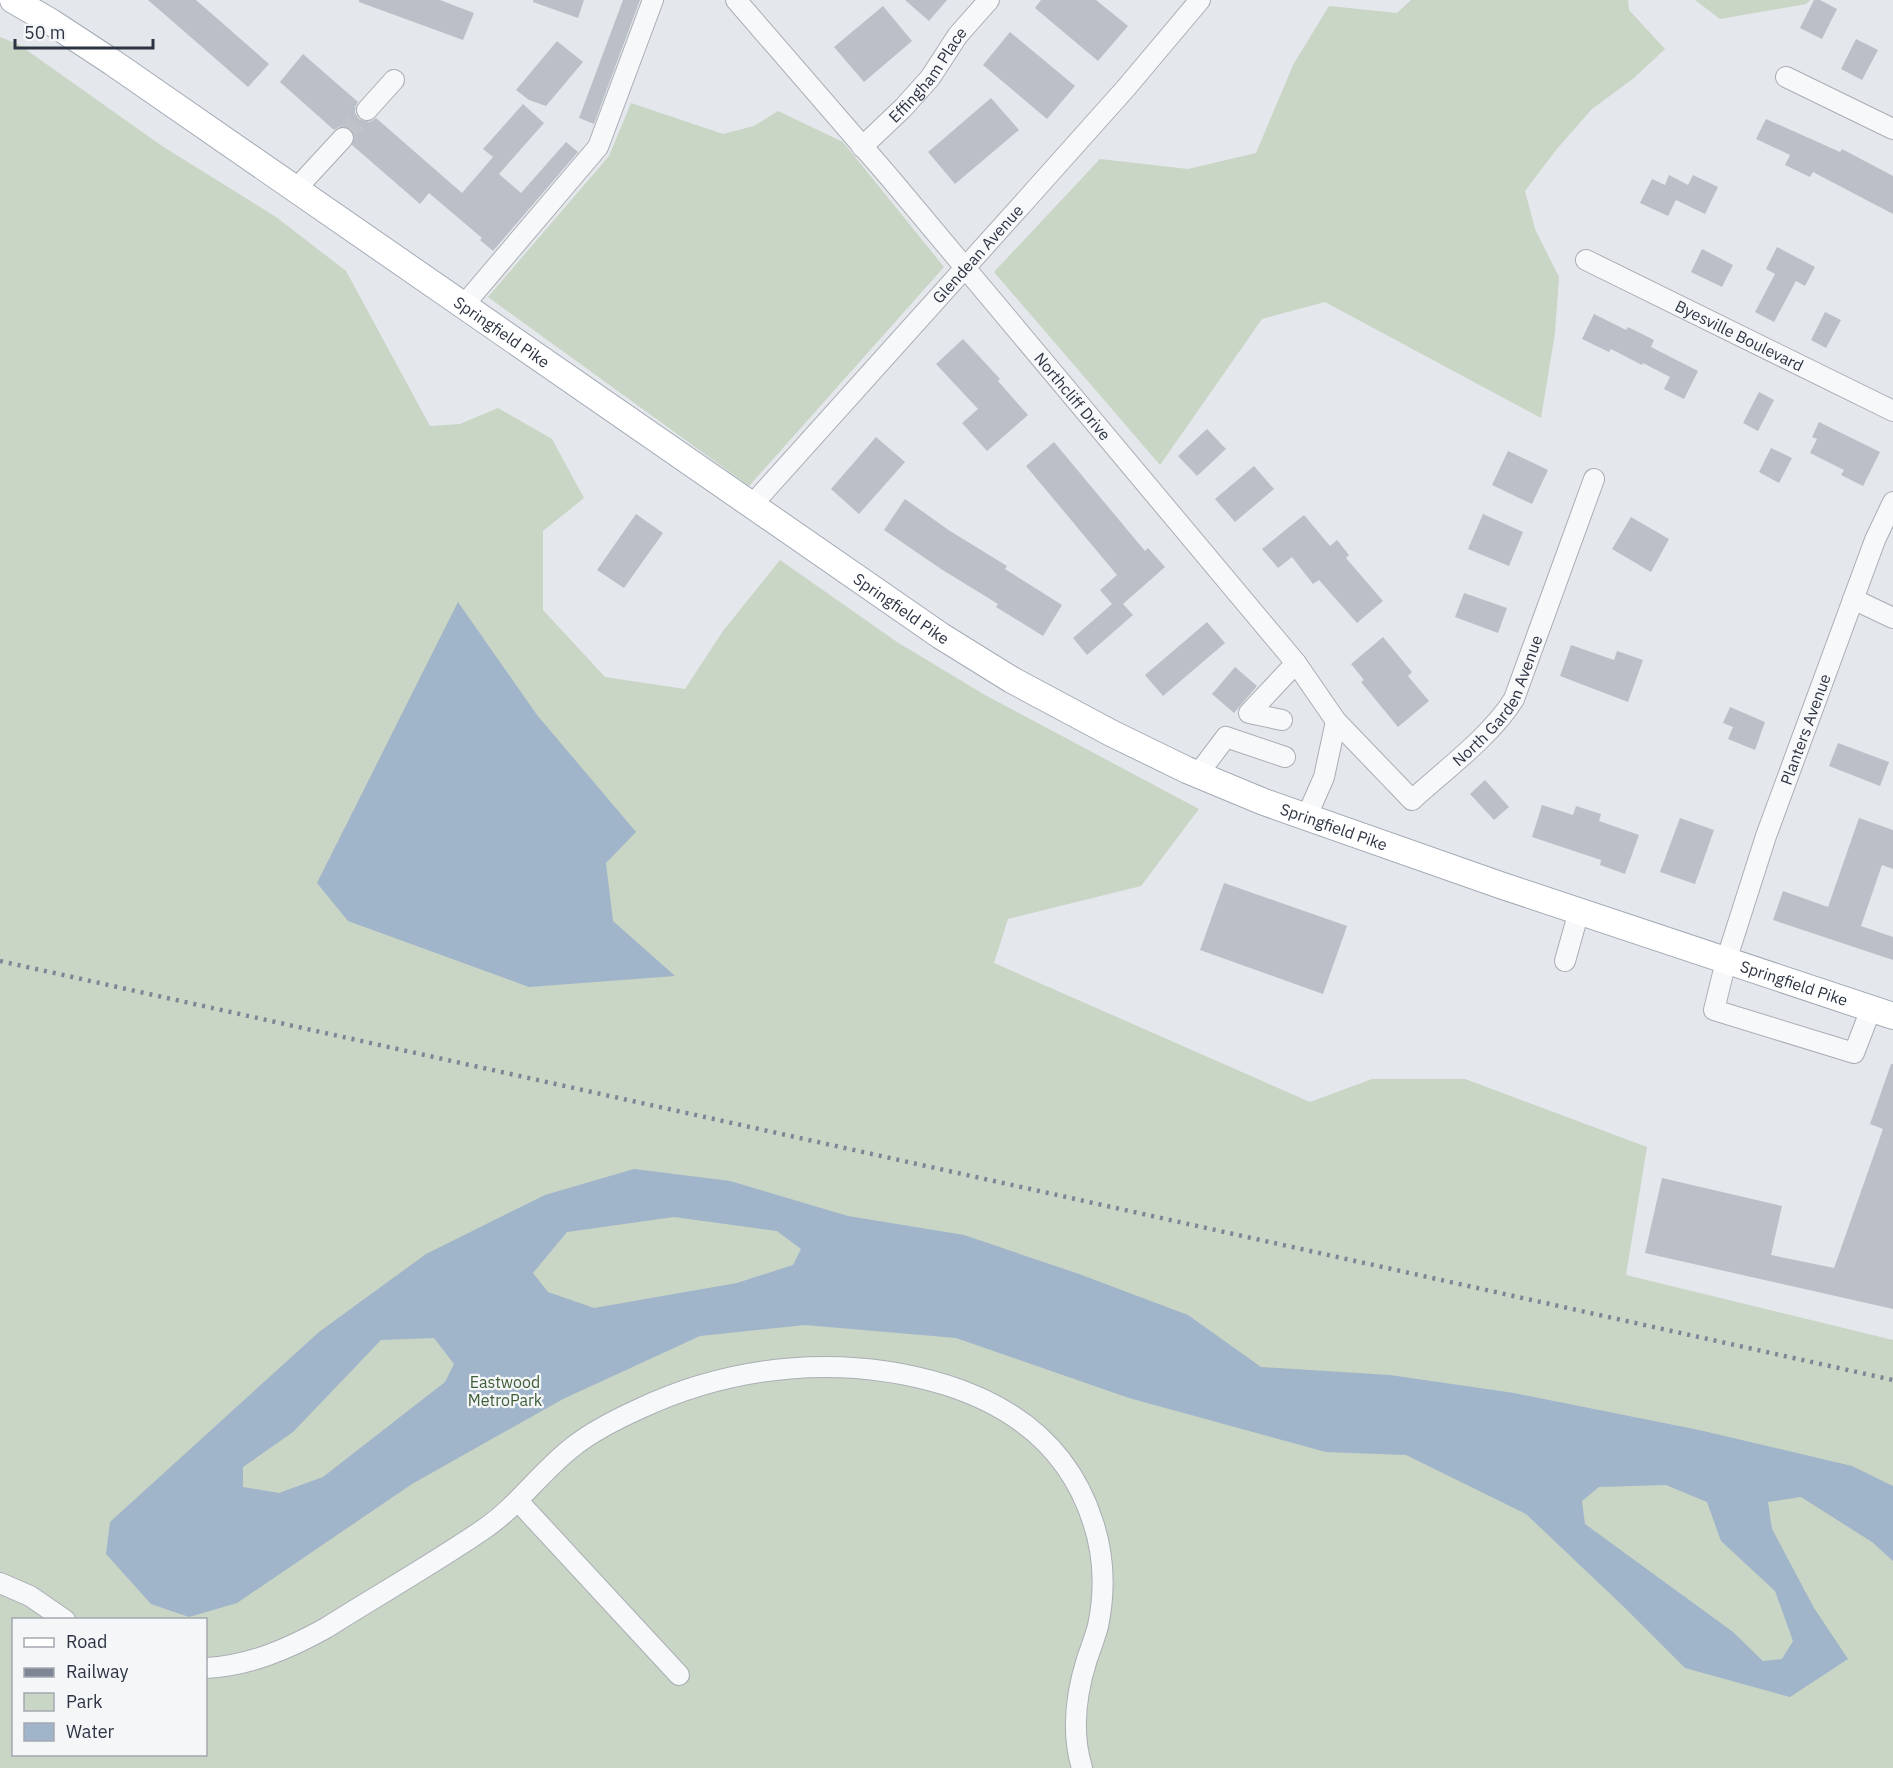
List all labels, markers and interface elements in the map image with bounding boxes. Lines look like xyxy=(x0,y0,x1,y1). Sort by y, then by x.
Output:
scale bar xyxy=(15,12,153,50)
text: 50 m xyxy=(24,21,66,44)
street label: Effingham Place xyxy=(884,22,971,127)
street label: Glendean Avenue xyxy=(928,200,1027,308)
street label: Springfield Pike xyxy=(450,292,554,372)
street label: Byesville Boulevard xyxy=(1672,295,1807,375)
street label: Northcliff Drive xyxy=(1030,348,1115,445)
street label: Springfield Pike xyxy=(850,568,953,649)
street label: North Garden Avenue xyxy=(1448,632,1546,770)
street label: Planters Avenue xyxy=(1776,671,1835,788)
street label: Springfield Pike xyxy=(1278,799,1390,855)
street label: Springfield Pike xyxy=(1738,956,1850,1010)
park label: Eastwood MetroPark xyxy=(468,1372,543,1410)
legend xyxy=(12,1618,207,1756)
text: Road xyxy=(66,1630,107,1653)
text: Railway xyxy=(66,1660,128,1683)
text: Park xyxy=(66,1690,103,1713)
text: Water xyxy=(66,1720,115,1743)

